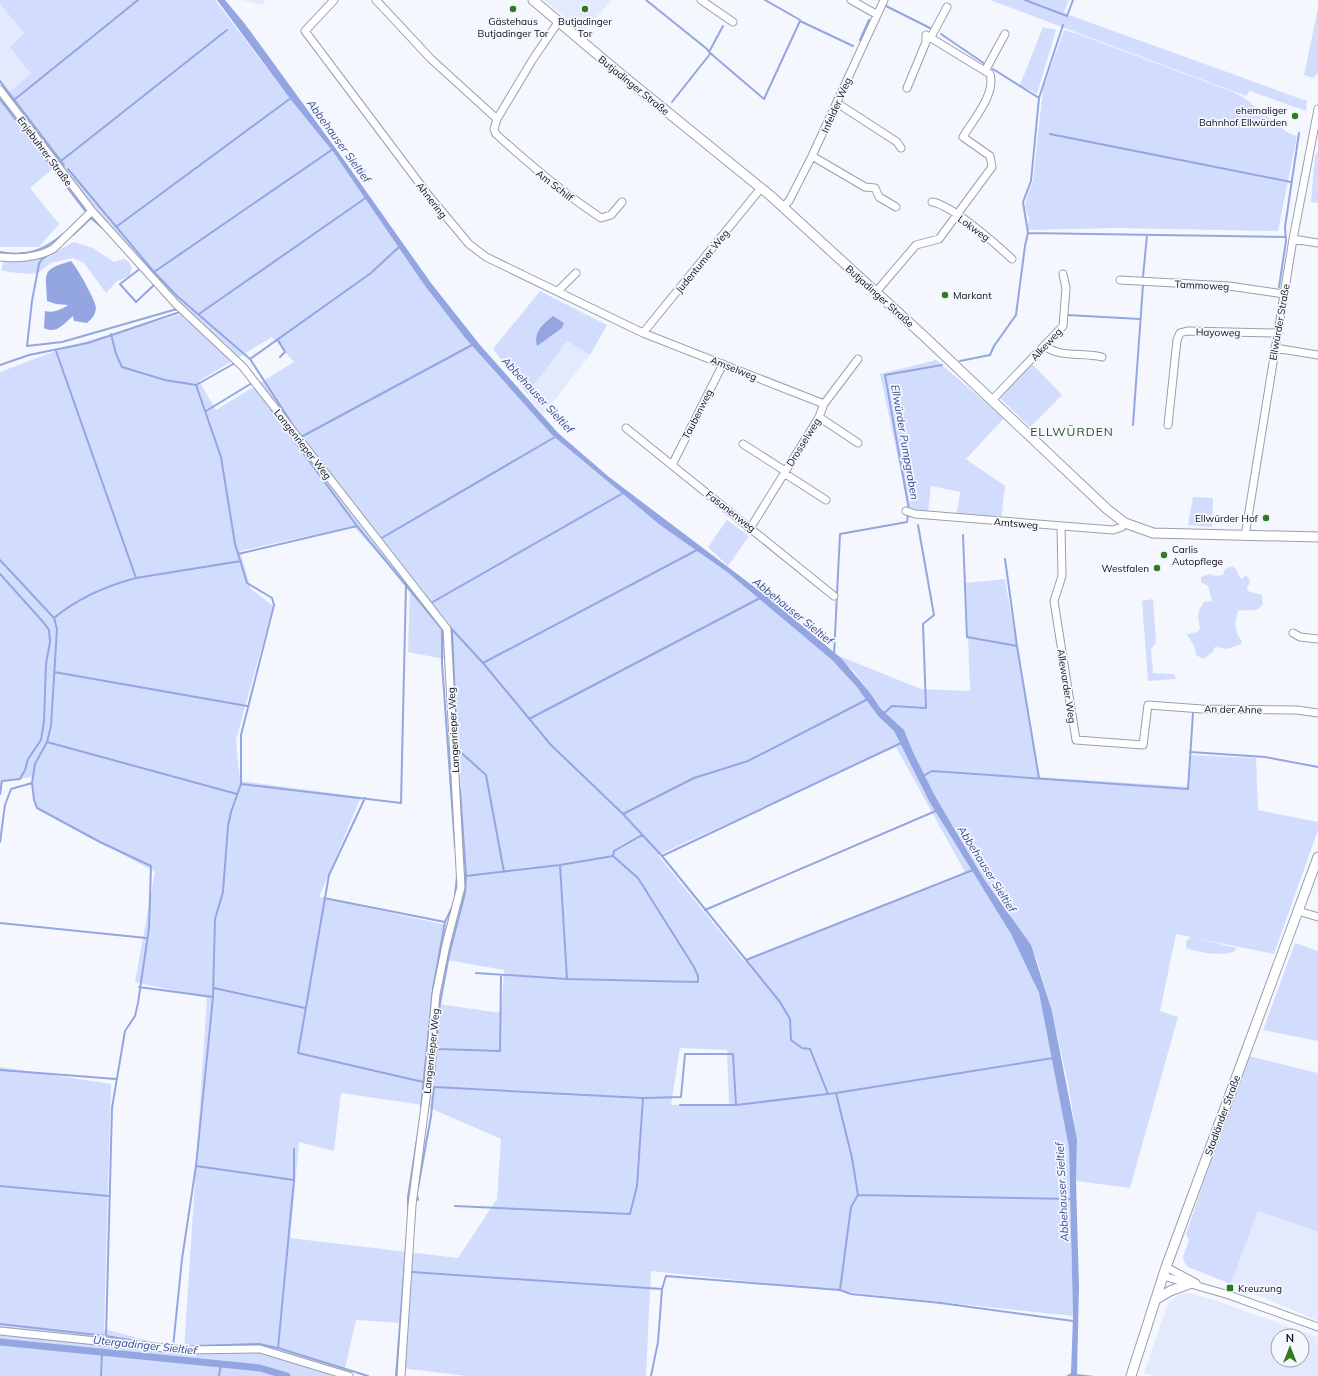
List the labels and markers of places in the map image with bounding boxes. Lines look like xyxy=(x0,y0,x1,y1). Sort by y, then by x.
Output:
marker: Gästehaus Butjadinger Tor xyxy=(508,4,518,14)
marker: Butjadinger Tor xyxy=(580,4,590,14)
place label: Gästehaus Butjadinger Tor xyxy=(477,15,549,40)
place label: Butjadinger Tor xyxy=(558,15,612,40)
place label: ehemaliger Bahnhof Ellwürden xyxy=(1199,104,1287,129)
marker: ehemaliger Bahnhof Ellwürden xyxy=(1290,111,1300,121)
place label: Markant xyxy=(953,289,992,302)
marker: Markant xyxy=(940,290,950,300)
place label: Ellwürder Hof xyxy=(1195,512,1259,525)
marker: Ellwürder Hof xyxy=(1261,513,1271,523)
place label: Carlis Autopflege xyxy=(1172,543,1223,568)
marker: Carlis Autopflege xyxy=(1159,550,1169,560)
place label: Westfalen xyxy=(1102,562,1149,575)
marker: Westfalen xyxy=(1152,563,1162,573)
place label: Kreuzung xyxy=(1238,1282,1282,1295)
marker: Kreuzung xyxy=(1225,1283,1235,1293)

